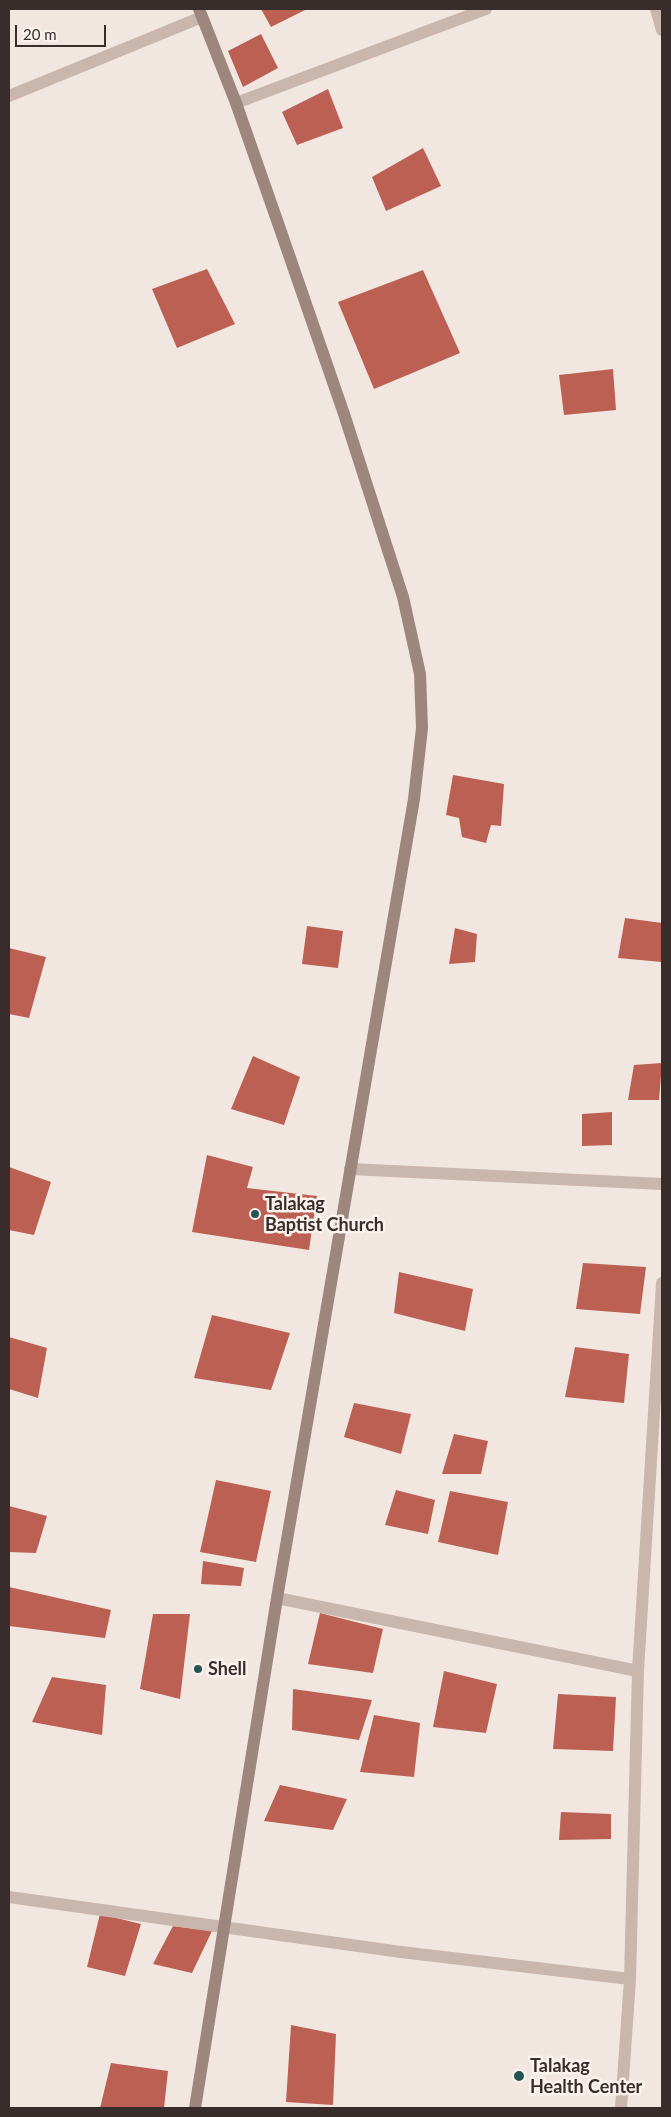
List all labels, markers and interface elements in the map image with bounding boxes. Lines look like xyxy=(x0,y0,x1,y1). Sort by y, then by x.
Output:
scale bar xyxy=(18,15,109,47)
text: 20 m xyxy=(23,25,57,43)
place label: Talakag Baptist Church xyxy=(265,1193,384,1236)
marker: Talakag Baptist Church xyxy=(249,1208,261,1220)
place label: Shell xyxy=(208,1658,246,1680)
marker: Shell xyxy=(192,1663,204,1675)
place label: Talakag Health Center xyxy=(530,2055,642,2098)
marker: Talakag Health Center xyxy=(512,2069,526,2083)

